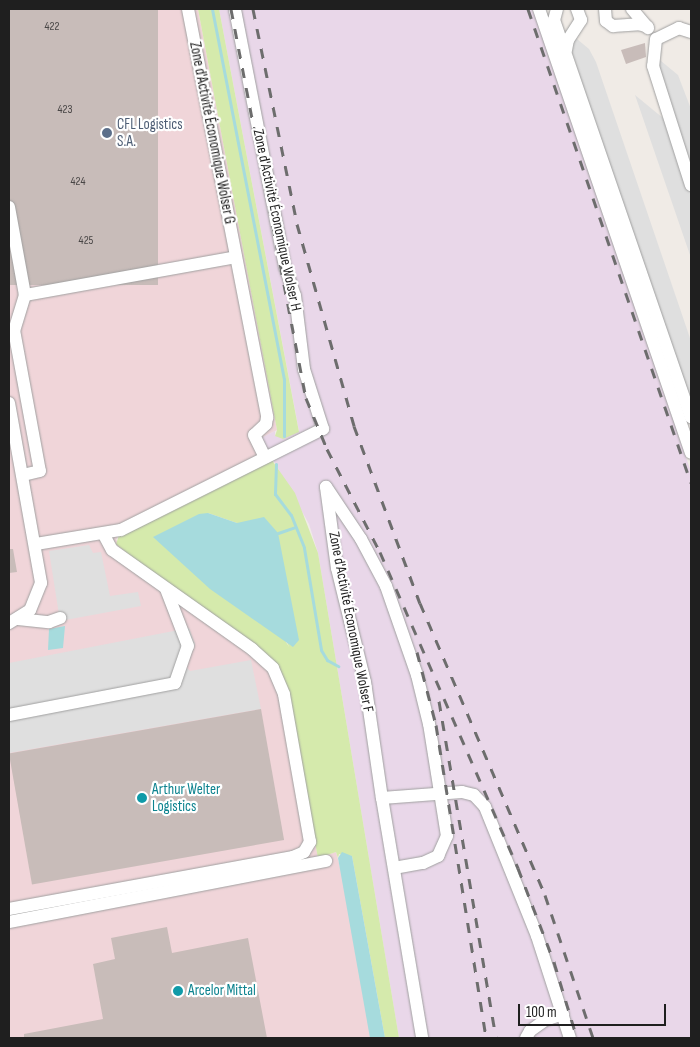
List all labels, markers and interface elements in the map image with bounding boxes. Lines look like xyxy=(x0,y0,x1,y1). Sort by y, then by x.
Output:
house number: 422 xyxy=(45,20,59,34)
street label: Zone d'Activité Économique Wolser G xyxy=(185,40,239,226)
house number: 423 xyxy=(57,103,73,117)
place label: CFL Logistics S.A. xyxy=(117,115,183,150)
marker: CFL Logistics S.A. xyxy=(101,127,113,139)
street label: Zone d'Activité Économique Wolser H xyxy=(249,127,305,313)
house number: 424 xyxy=(71,175,85,189)
house number: 425 xyxy=(79,234,93,248)
street label: Zone d'Activité Économique Wolser F xyxy=(325,530,377,714)
place label: Arthur Welter Logistics xyxy=(152,780,220,815)
marker: Arthur Welter Logistics xyxy=(136,792,148,804)
place label: Arcelor Mittal xyxy=(188,982,256,1000)
marker: Arcelor Mittal xyxy=(172,985,184,997)
scale bar xyxy=(520,994,668,1026)
text: 100 m xyxy=(526,1003,557,1022)

